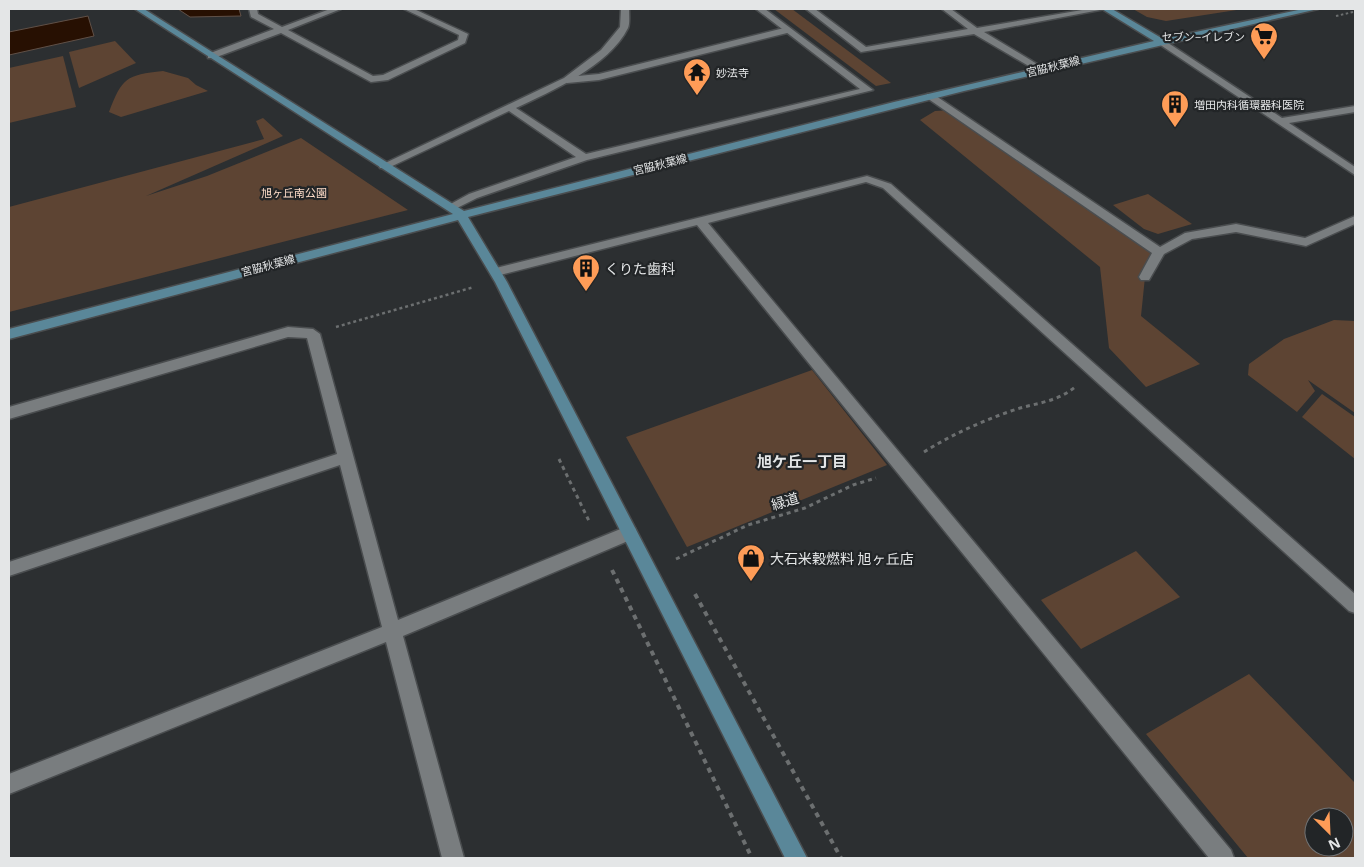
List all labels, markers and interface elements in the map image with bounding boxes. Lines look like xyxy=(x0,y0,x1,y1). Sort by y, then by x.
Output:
supermarket icon: セブン−イレブン xyxy=(1249,21,1279,60)
place label: セブン−イレブン xyxy=(1162,29,1245,44)
street label: 宮脇秋葉線 xyxy=(1025,52,1081,80)
temple icon: 妙法寺 xyxy=(682,57,712,96)
place label: 妙法寺 xyxy=(716,65,749,80)
building icon: 増田内科循環器科医院 xyxy=(1160,89,1190,128)
place label: 増田内科循環器科医院 xyxy=(1194,97,1304,112)
street label: 宮脇秋葉線 xyxy=(632,150,688,178)
park label: 旭ヶ丘南公園 xyxy=(261,185,327,200)
street label: 宮脇秋葉線 xyxy=(239,251,297,279)
building icon: くりた歯科 xyxy=(571,253,601,292)
place label: くりた歯科 xyxy=(605,259,675,278)
district label: 旭ケ丘一丁目 xyxy=(757,451,847,471)
street label: 緑道 xyxy=(769,488,801,514)
shop icon: 大石米穀燃料 旭ヶ丘店 xyxy=(736,543,766,582)
place label: 大石米穀燃料 旭ヶ丘店 xyxy=(770,549,914,568)
north arrow xyxy=(1304,807,1354,857)
text: N xyxy=(1325,833,1344,855)

